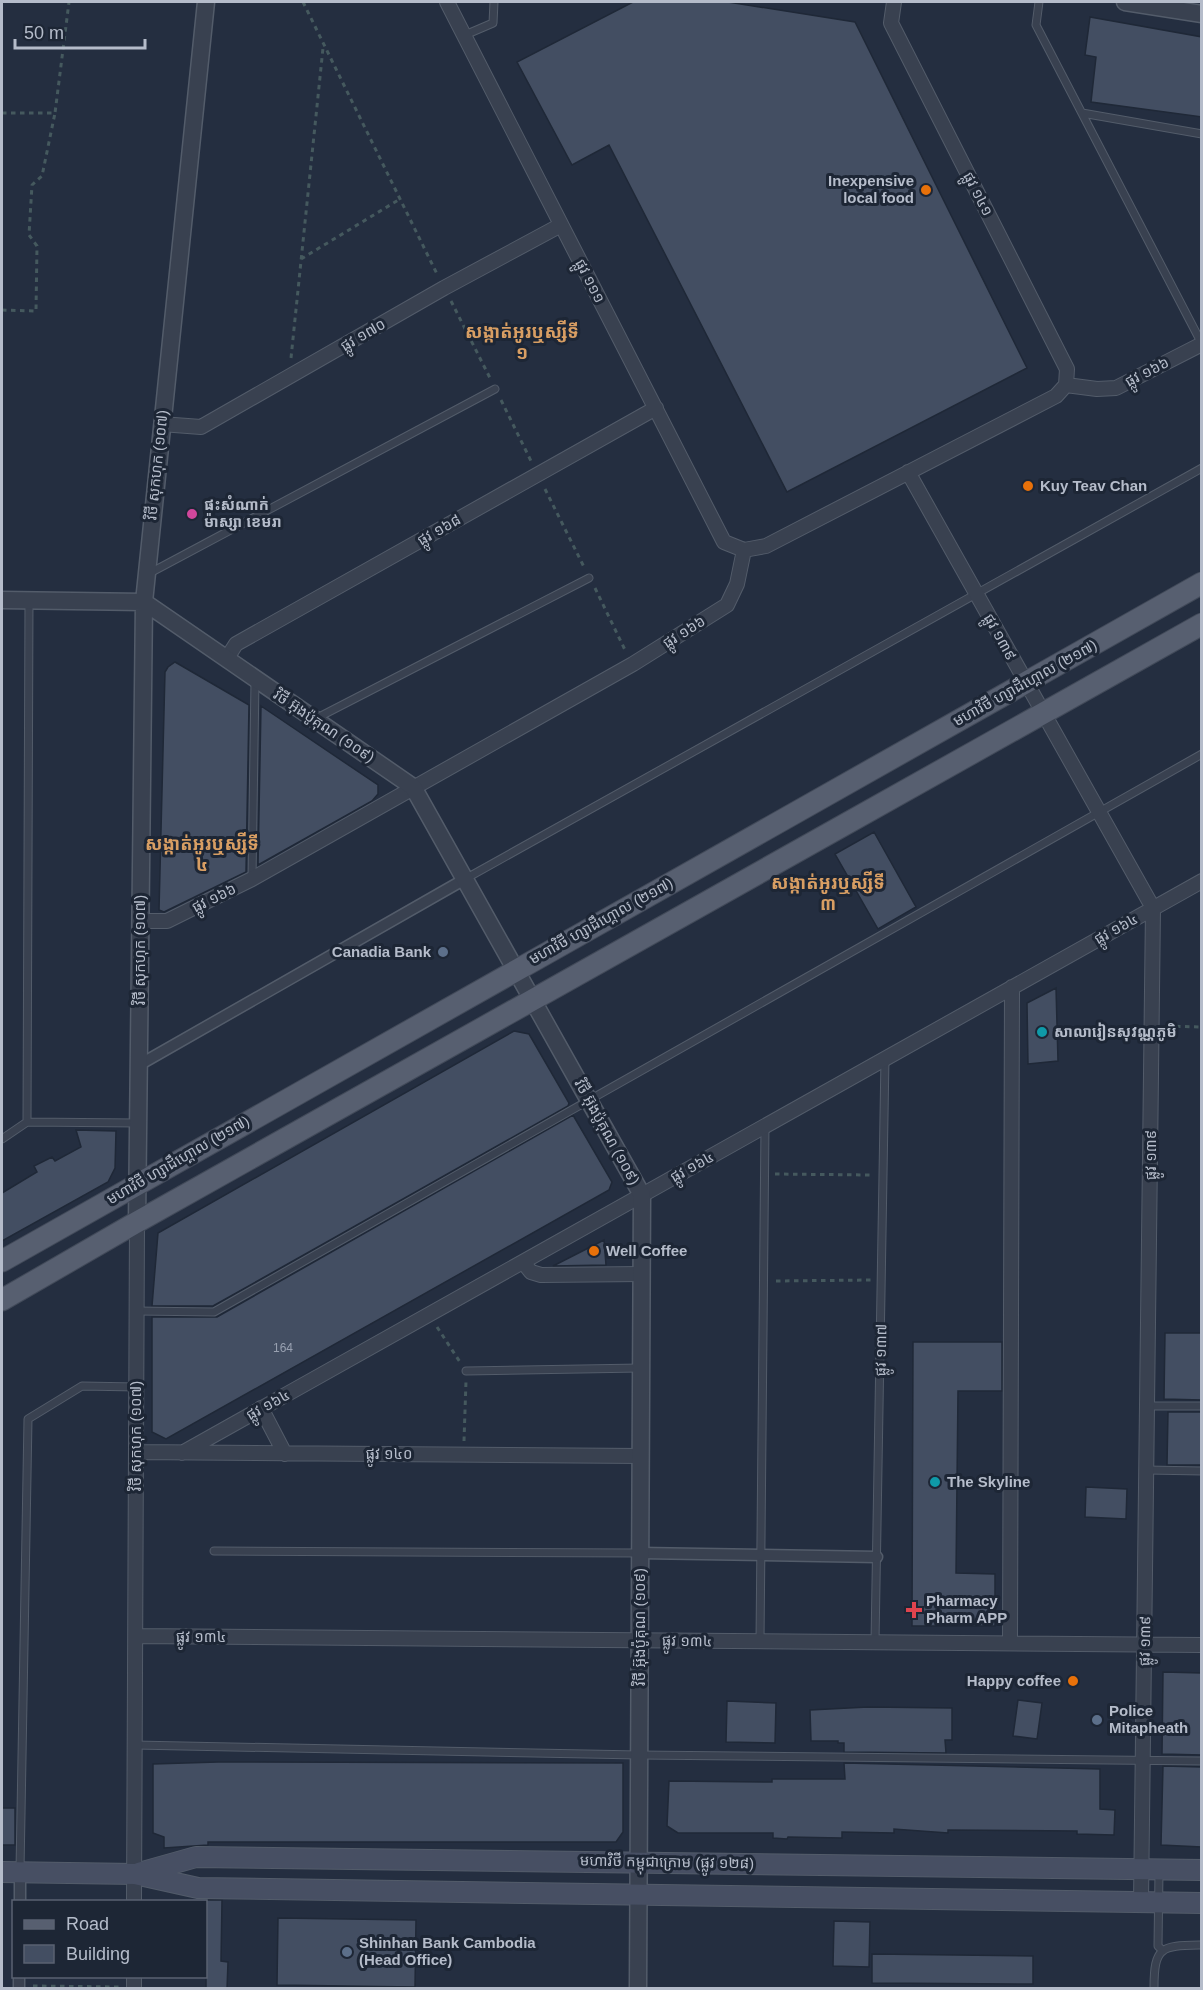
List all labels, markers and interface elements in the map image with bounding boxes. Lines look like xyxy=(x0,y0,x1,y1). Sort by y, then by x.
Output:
scale bar xyxy=(15,12,146,50)
text: 50 m xyxy=(24,23,64,43)
street label: ផ្លូវ ១៤១ xyxy=(955,169,997,221)
place label: Inexpensive local food xyxy=(828,172,914,206)
marker: Inexpensive local food xyxy=(919,183,933,197)
street label: ផ្លូវ ១១១ xyxy=(567,256,609,308)
street label: ផ្លូវ ១៧០ xyxy=(337,315,391,359)
district label: សង្កាត់អូរឬស្សីទី ១ xyxy=(465,320,579,363)
street label: ផ្លូវ ១៦៦ xyxy=(1122,353,1174,395)
street label: វិថី សុកហុក (១០៧) xyxy=(142,409,172,521)
place label: Kuy Teav Chan xyxy=(1040,477,1147,494)
marker: Kuy Teav Chan xyxy=(1021,479,1035,493)
place label: ផ្ទះសំណាក់ ម៉ាស្សា ខេមរា xyxy=(204,494,282,531)
marker: ផ្ទះសំណាក់ ម៉ាស្សា ខេមរា xyxy=(185,507,199,521)
street label: ផ្លូវ ១៦៨ xyxy=(414,510,466,553)
street label: ផ្លូវ ១៣៩ xyxy=(976,611,1020,666)
street label: ផ្លូវ ១៦៦ xyxy=(659,612,711,656)
street label: មហាវិថី ហ្សាដឹហ្គោល (២១៧) xyxy=(950,635,1100,730)
street label: វិថី អ៊ុងប៉ូគុណ (១០៩) xyxy=(270,685,378,767)
district label: សង្កាត់អូរឬស្សីទី ៤ xyxy=(145,832,259,875)
district label: សង្កាត់អូរឬស្សីទី ៣ xyxy=(771,871,885,914)
street label: មហាវិថី ហ្សាដឹហ្គោល (២១៧) xyxy=(526,873,676,968)
street label: ផ្លូវ ១៦៦ xyxy=(189,880,241,920)
street label: វិថី សុកហុក (១០៧) xyxy=(130,895,149,1005)
street label: ផ្លូវ ១៦៤ xyxy=(1091,910,1143,952)
place label: Canadia Bank xyxy=(332,943,432,960)
marker: Canadia Bank xyxy=(436,945,450,959)
place label: សាលារៀនសុវណ្ណភូមិ xyxy=(1054,1022,1177,1042)
marker: សាលារៀនសុវណ្ណភូមិ xyxy=(1035,1025,1049,1039)
street label: វិថី អ៊ុងប៉ូគុណ (១០៩) xyxy=(570,1076,644,1188)
street label: មហាវិថី ហ្សាដឹហ្គោល (២១៧) xyxy=(103,1111,253,1209)
street label: ផ្លូវ ១៣៩ xyxy=(1142,1130,1164,1180)
street label: ផ្លូវ ១៦៤ xyxy=(667,1148,719,1190)
place label: Well Coffee xyxy=(606,1242,687,1259)
marker: Well Coffee xyxy=(587,1244,601,1258)
street label: ផ្លូវ ១៣៧ xyxy=(872,1323,895,1377)
house number: 164 xyxy=(273,1341,293,1355)
street label: វិថី សុកហុក (១០៧) xyxy=(126,1381,145,1491)
street label: ផ្លូវ ១៦៤ xyxy=(243,1386,295,1428)
street label: ផ្លូវ ១៤០ xyxy=(365,1445,413,1467)
place label: The Skyline xyxy=(947,1473,1030,1490)
marker: The Skyline xyxy=(928,1475,942,1489)
street label: វិថី អ៊ុងប៉ូគុណ (១០៩) xyxy=(630,1568,649,1686)
place label: Pharmacy Pharm APP xyxy=(926,1592,1007,1626)
marker: Pharmacy Pharm APP xyxy=(907,1603,921,1617)
street label: ផ្លូវ ១៣៩ xyxy=(1136,1616,1159,1667)
street label: ផ្លូវ ១៣៤ xyxy=(176,1628,226,1650)
street label: ផ្លូវ ១៣៤ xyxy=(661,1632,712,1655)
place label: Happy coffee xyxy=(967,1672,1061,1689)
marker: Happy coffee xyxy=(1066,1674,1080,1688)
place label: Police Mitapheath xyxy=(1109,1702,1188,1736)
marker: Police Mitapheath xyxy=(1090,1713,1104,1727)
street label: មហាវិថី កម្ពុជាក្រោម (ផ្លូវ ១២៨) xyxy=(580,1851,754,1877)
legend xyxy=(12,1900,207,1978)
text: Road xyxy=(66,1914,109,1934)
place label: Shinhan Bank Cambodia (Head Office) xyxy=(359,1934,536,1968)
text: Building xyxy=(66,1944,130,1964)
marker: Shinhan Bank Cambodia (Head Office) xyxy=(340,1945,354,1959)

